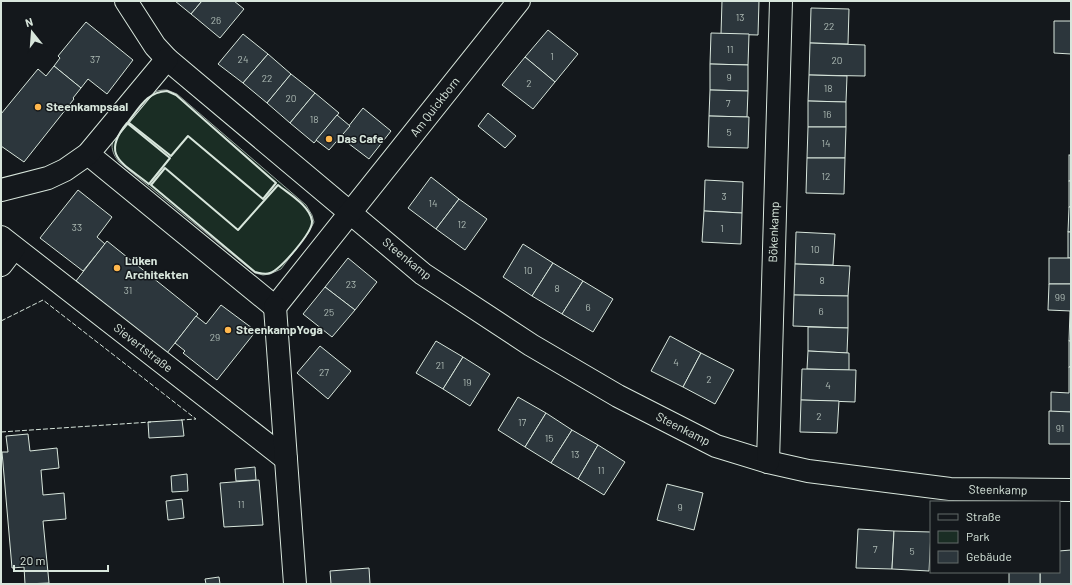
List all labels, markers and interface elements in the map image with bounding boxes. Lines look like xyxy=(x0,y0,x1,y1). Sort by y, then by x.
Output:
house number: 13 xyxy=(736,11,744,23)
north arrow xyxy=(12,12,52,52)
house number: 26 xyxy=(211,14,221,26)
text: N xyxy=(24,15,34,29)
house number: 22 xyxy=(824,20,834,32)
house number: 11 xyxy=(726,43,734,55)
house number: 1 xyxy=(550,50,554,62)
house number: 37 xyxy=(90,53,100,65)
house number: 24 xyxy=(238,53,248,65)
house number: 20 xyxy=(831,54,843,66)
house number: 9 xyxy=(726,71,732,83)
house number: 22 xyxy=(262,72,272,84)
street label: Am Quickborn xyxy=(406,74,462,139)
house number: 2 xyxy=(526,77,532,89)
house number: 18 xyxy=(824,82,832,94)
house number: 20 xyxy=(285,92,297,104)
house number: 7 xyxy=(726,97,731,109)
place label: Steenkampsaal xyxy=(46,99,128,113)
marker: Steenkampsaal xyxy=(33,102,43,112)
house number: 16 xyxy=(823,108,831,120)
house number: 18 xyxy=(310,113,318,125)
house number: 5 xyxy=(726,126,732,138)
place label: Das Cafe xyxy=(337,131,384,145)
marker: Das Cafe xyxy=(324,134,334,144)
house number: 14 xyxy=(821,137,831,149)
house number: 12 xyxy=(822,170,830,182)
house number: 3 xyxy=(721,190,727,202)
house number: 14 xyxy=(428,197,438,209)
street label: Bökenkamp xyxy=(765,201,781,263)
house number: 12 xyxy=(458,218,466,230)
house number: 33 xyxy=(72,221,82,233)
house number: 1 xyxy=(720,222,724,234)
street label: Steenkamp xyxy=(380,234,435,282)
house number: 10 xyxy=(810,243,820,255)
place label: Lüken Architekten xyxy=(125,253,189,281)
marker: Lüken Architekten xyxy=(112,263,122,273)
house number: 10 xyxy=(523,264,533,276)
house number: 8 xyxy=(819,274,825,286)
house number: 23 xyxy=(346,278,356,290)
house number: 8 xyxy=(554,282,560,294)
house number: 31 xyxy=(124,284,132,296)
house number: 99 xyxy=(1055,291,1065,303)
house number: 6 xyxy=(585,301,591,313)
house number: 6 xyxy=(818,305,824,317)
house number: 25 xyxy=(324,306,334,318)
street label: Sievertstraße xyxy=(111,320,176,375)
place label: SteenkampYoga xyxy=(236,322,323,336)
marker: SteenkampYoga xyxy=(223,325,233,335)
house number: 29 xyxy=(210,331,220,343)
house number: 4 xyxy=(673,356,679,368)
house number: 21 xyxy=(436,359,444,371)
house number: 27 xyxy=(319,366,329,378)
house number: 2 xyxy=(706,373,712,385)
house number: 19 xyxy=(463,376,471,388)
house number: 4 xyxy=(825,379,831,391)
street label: Steenkamp xyxy=(654,408,713,448)
house number: 2 xyxy=(816,410,822,422)
house number: 17 xyxy=(518,416,526,428)
house number: 91 xyxy=(1056,422,1064,434)
house number: 15 xyxy=(545,432,553,444)
house number: 13 xyxy=(571,448,579,460)
house number: 11 xyxy=(597,464,605,476)
street label: Steenkamp xyxy=(968,481,1028,497)
house number: 11 xyxy=(237,498,245,510)
house number: 9 xyxy=(677,501,683,513)
legend xyxy=(930,501,1060,573)
text: Straße xyxy=(966,509,1001,523)
text: Park xyxy=(966,529,990,543)
house number: 7 xyxy=(873,543,878,555)
house number: 5 xyxy=(909,545,915,557)
scale bar xyxy=(14,547,108,573)
text: Gebäude xyxy=(966,549,1012,563)
text: 20 m xyxy=(20,553,46,567)

